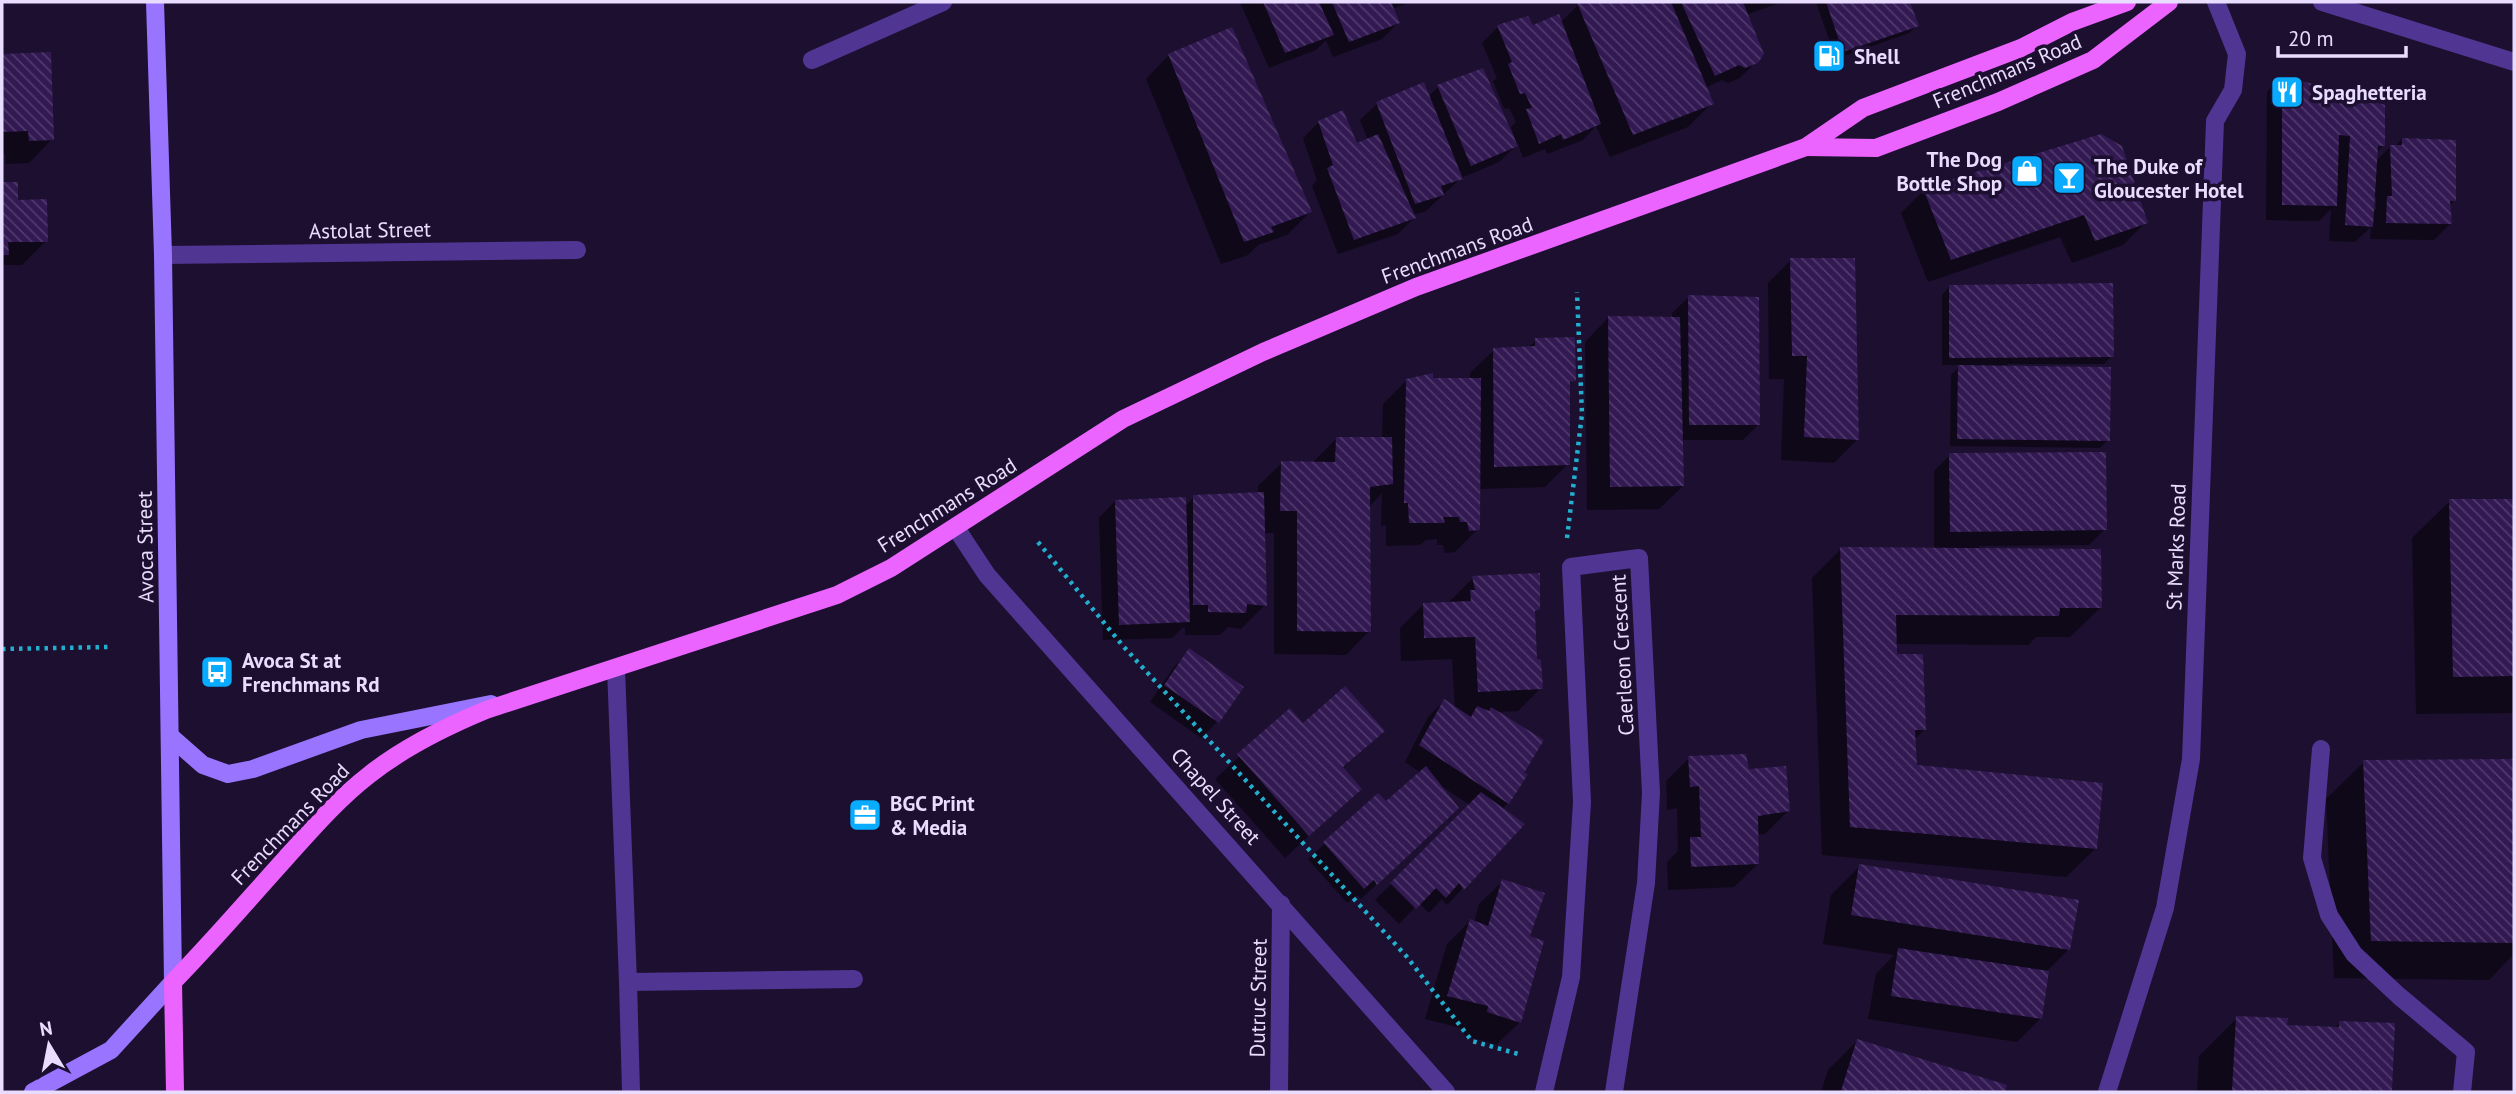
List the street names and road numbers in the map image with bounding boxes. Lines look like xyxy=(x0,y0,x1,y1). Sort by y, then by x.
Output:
street label: Frenchmans Road xyxy=(1929,28,2085,114)
street label: Frenchmans Road xyxy=(1378,210,1536,290)
street label: Astolat Street xyxy=(309,215,431,245)
street label: Frenchmans Road xyxy=(872,451,1022,559)
street label: St Marks Road xyxy=(2160,483,2192,611)
street label: Avoca Street xyxy=(131,491,159,603)
street label: Caerleon Crescent xyxy=(1604,574,1640,736)
street label: Chapel Street xyxy=(1165,742,1267,850)
street label: Frenchmans Road xyxy=(225,757,355,891)
street label: Dutruc Street xyxy=(1243,938,1273,1058)

